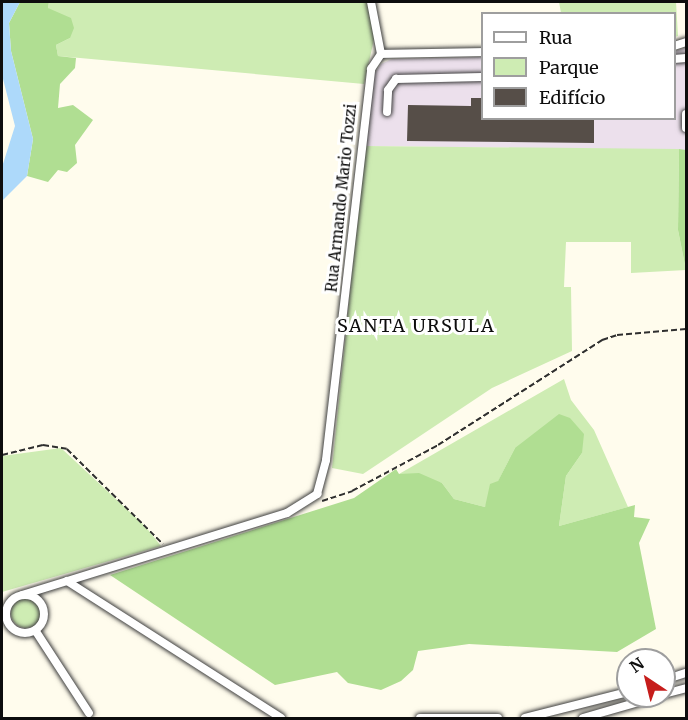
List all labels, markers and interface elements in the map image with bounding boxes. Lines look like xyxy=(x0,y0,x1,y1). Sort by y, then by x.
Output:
legend xyxy=(481,12,676,120)
text: Rua xyxy=(539,26,572,49)
text: Parque xyxy=(539,56,599,79)
text: Edifício xyxy=(539,86,605,109)
street label: Rua Armando Mario Tozzi xyxy=(322,103,360,293)
district label: SANTA URSULA xyxy=(337,315,495,337)
north arrow xyxy=(616,648,676,708)
text: N xyxy=(626,653,648,677)

